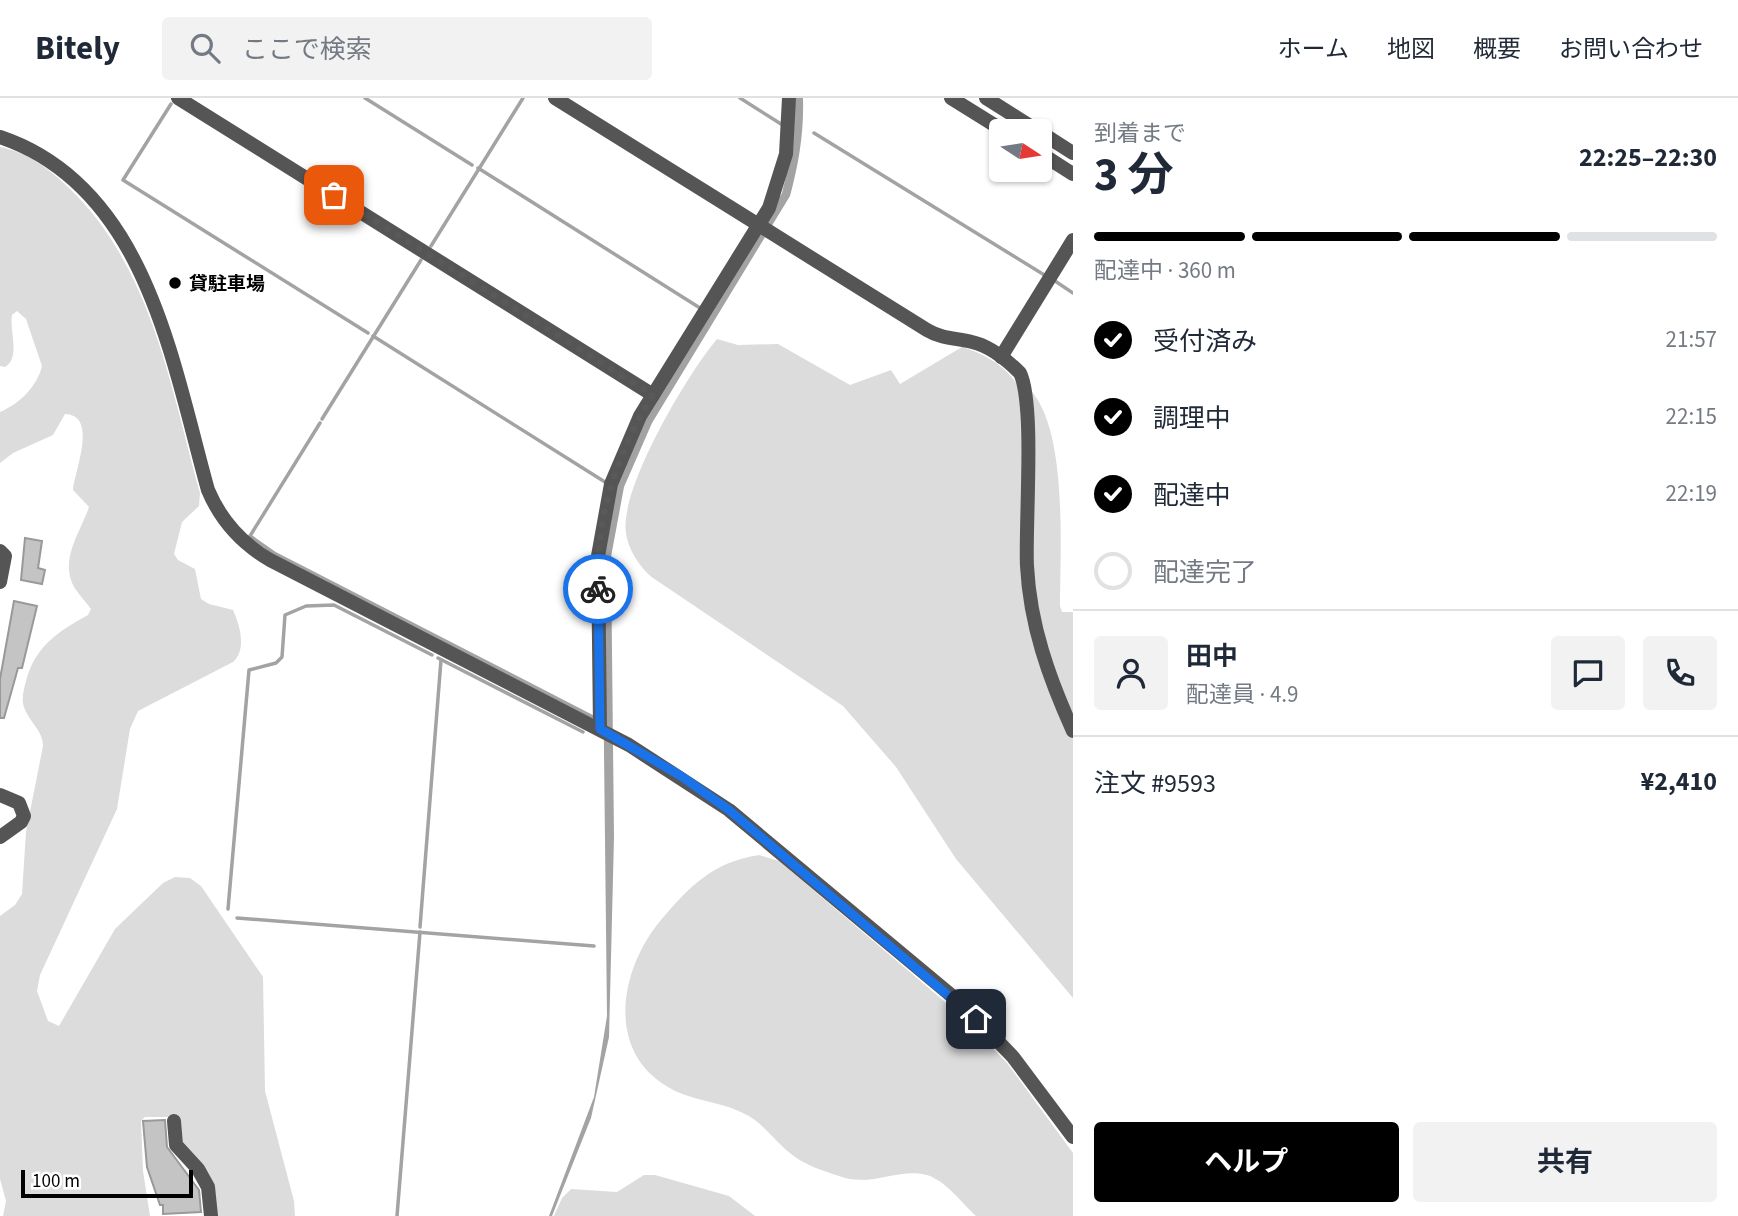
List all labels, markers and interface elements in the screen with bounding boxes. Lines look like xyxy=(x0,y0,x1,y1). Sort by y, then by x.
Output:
search box xyxy=(162,17,652,80)
text: Bitely xyxy=(35,25,120,72)
icon: search xyxy=(186,29,224,67)
text: ここで検索 xyxy=(242,31,372,68)
text: ホーム xyxy=(1278,32,1349,67)
text: 地図 xyxy=(1387,32,1435,67)
text: 概要 xyxy=(1473,32,1521,67)
text: お問い合わせ xyxy=(1559,32,1703,67)
text: 到着まで xyxy=(1094,117,1186,150)
north arrow xyxy=(989,119,1052,182)
map controls xyxy=(989,119,1052,182)
text: 22:25–22:30 xyxy=(1579,139,1717,176)
text: 3 分 xyxy=(1094,143,1174,208)
pin xyxy=(304,165,364,225)
icon: bag xyxy=(315,176,353,214)
text: 配達中 · 360 m xyxy=(1094,254,1236,287)
place label: 貸駐車場 xyxy=(189,271,265,298)
marker: 貸駐車場 xyxy=(167,275,183,291)
icon: check xyxy=(1094,321,1132,359)
text: 受付済み xyxy=(1153,323,1257,360)
text: 21:57 xyxy=(1666,323,1717,356)
icon: check xyxy=(1094,398,1132,436)
text: 調理中 xyxy=(1153,400,1231,437)
text: 22:15 xyxy=(1666,400,1717,433)
icon: check xyxy=(1094,475,1132,513)
text: 配達中 xyxy=(1153,477,1231,514)
text: 22:19 xyxy=(1666,477,1717,510)
courier xyxy=(563,554,633,624)
text: 配達完了 xyxy=(1153,554,1257,591)
icon: bike xyxy=(579,570,617,608)
button: person xyxy=(1094,636,1168,710)
button: chat xyxy=(1551,636,1625,710)
button: phone xyxy=(1643,636,1717,710)
text: 田中 xyxy=(1186,638,1238,675)
text: 配達員 · 4.9 xyxy=(1186,678,1299,711)
text: ¥2,410 xyxy=(1641,763,1717,800)
text: 注文 #9593 xyxy=(1094,765,1216,802)
pin xyxy=(946,989,1006,1049)
icon: home xyxy=(957,1000,995,1038)
button: ヘルプ xyxy=(1094,1122,1399,1202)
button: 共有 xyxy=(1413,1122,1717,1202)
scale bar xyxy=(21,1167,192,1199)
text: 100 m xyxy=(32,1168,80,1195)

